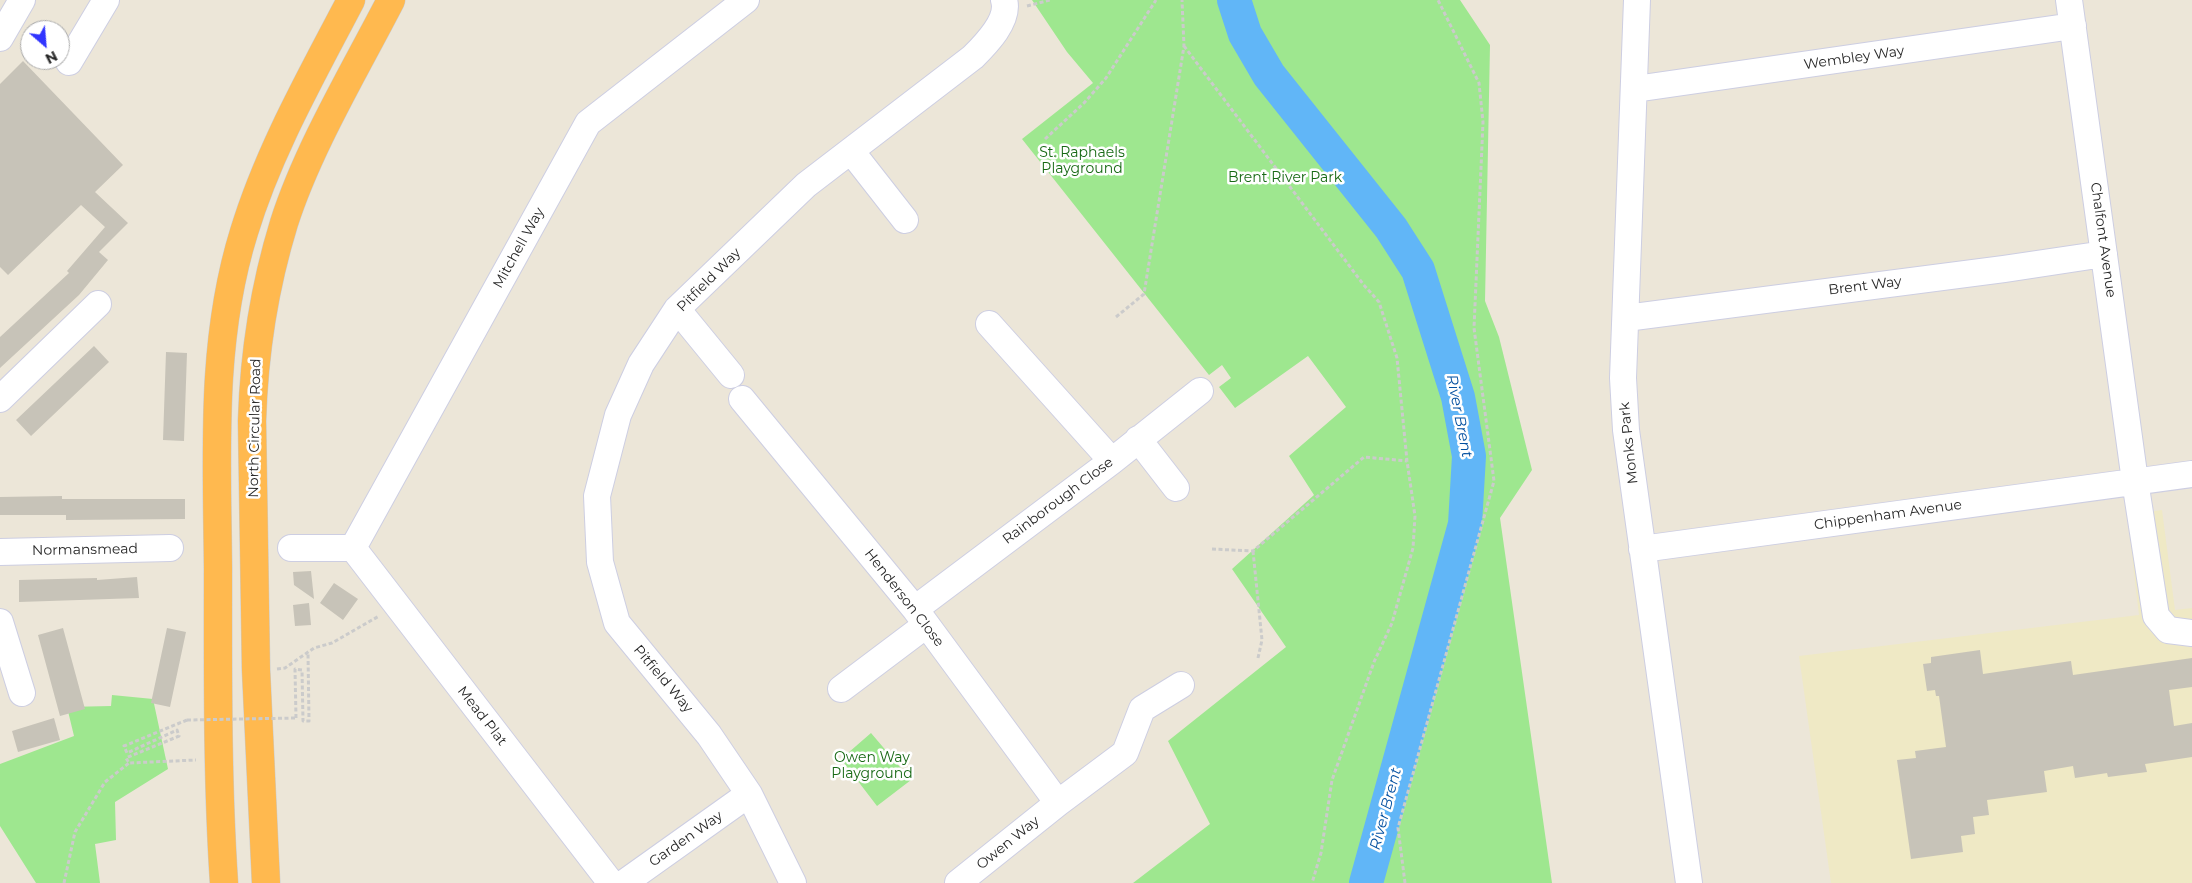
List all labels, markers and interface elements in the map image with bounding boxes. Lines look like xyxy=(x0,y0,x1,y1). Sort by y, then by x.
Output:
north arrow xyxy=(20,20,70,70)
street label: Wembley Way xyxy=(1803,43,1905,73)
text: N xyxy=(42,47,60,68)
park label: St. Raphaels Playground xyxy=(1039,145,1125,178)
park label: Brent River Park xyxy=(1228,170,1342,186)
street label: Chalfont Avenue xyxy=(2087,181,2119,299)
street label: Mitchell Way xyxy=(490,205,548,291)
street label: Pitfield Way xyxy=(674,245,744,315)
street label: Brent Way xyxy=(1827,273,1903,299)
street label: North Circular Road xyxy=(245,358,265,498)
water label: River Brent xyxy=(1442,373,1476,459)
street label: Monks Park xyxy=(1616,401,1642,485)
street label: Rainborough Close xyxy=(999,454,1117,548)
street label: Chippenham Avenue xyxy=(1813,496,1963,534)
street label: Normansmead xyxy=(32,541,138,559)
street label: Henderson Close xyxy=(861,546,947,650)
street label: Pitfield Way xyxy=(630,642,696,716)
street label: Mead Plat xyxy=(454,683,510,749)
park label: Owen Way Playground xyxy=(831,750,913,782)
water label: River Brent xyxy=(1366,766,1406,852)
street label: Garden Way xyxy=(646,807,726,871)
street label: Owen Way xyxy=(973,813,1043,873)

